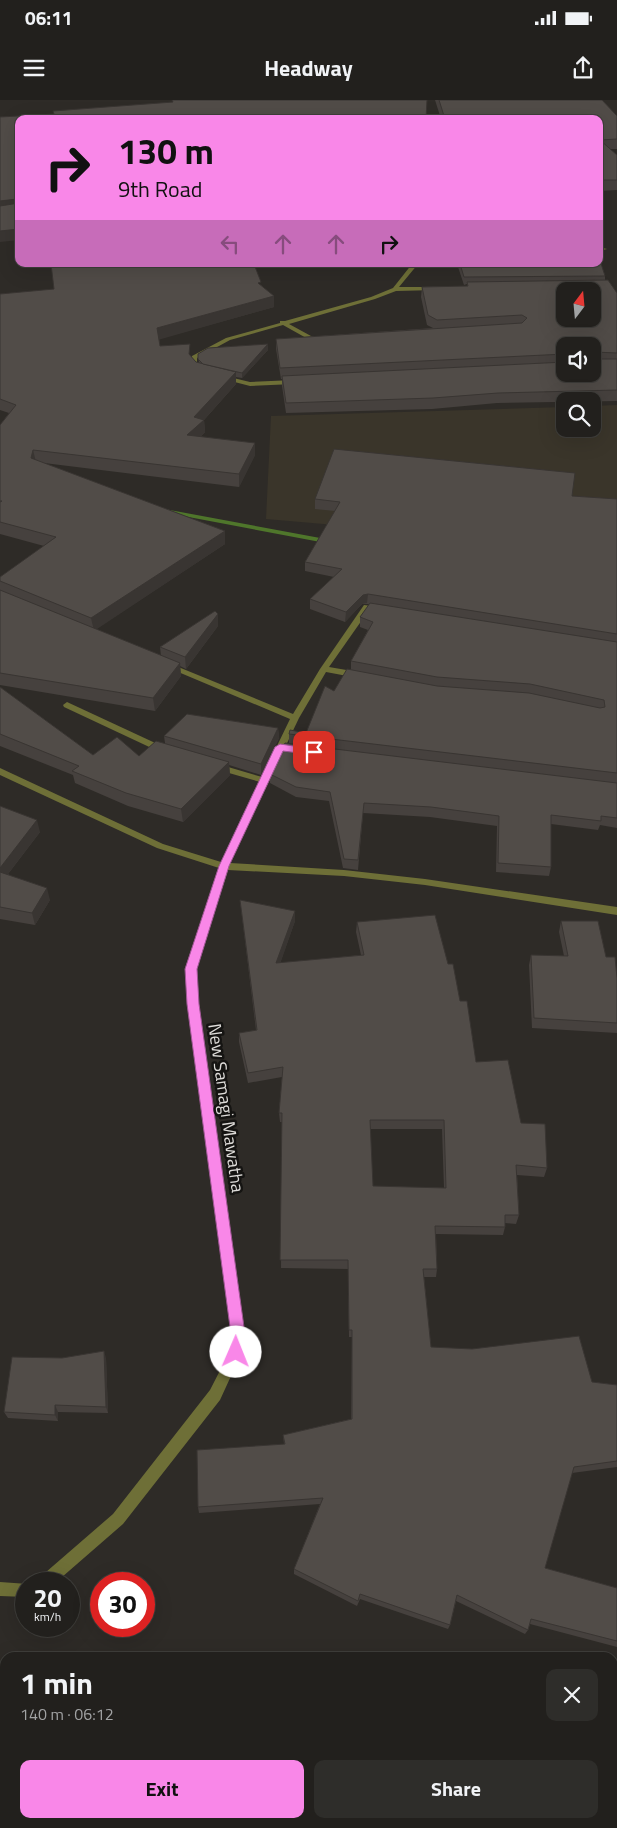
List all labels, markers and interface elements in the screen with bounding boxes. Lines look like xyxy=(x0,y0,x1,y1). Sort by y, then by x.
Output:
text: 06:11 xyxy=(25,3,72,32)
text: Headway xyxy=(264,51,353,85)
icon: menu xyxy=(20,54,48,82)
icon: share xyxy=(569,54,597,82)
text: 130 m xyxy=(118,124,214,178)
icon: right xyxy=(35,135,100,200)
text: 9th Road xyxy=(118,172,202,206)
icon: left xyxy=(216,230,244,258)
icon: ahead xyxy=(269,230,297,258)
icon: ahead xyxy=(322,230,350,258)
icon: right xyxy=(375,230,403,258)
north arrow xyxy=(556,282,601,328)
map controls xyxy=(556,282,601,437)
button: sound xyxy=(556,337,601,382)
button: search xyxy=(556,392,601,437)
pin xyxy=(293,731,335,773)
icon: arrive xyxy=(300,738,328,766)
street label: New Samagi Mawatha xyxy=(201,1022,252,1194)
position arrow xyxy=(209,1325,261,1377)
speed limit sign: 30 xyxy=(90,1572,155,1637)
text: 20 xyxy=(33,1579,62,1617)
text: km/h xyxy=(34,1607,61,1626)
text: 1 min xyxy=(20,1660,93,1706)
button: close xyxy=(546,1669,598,1721)
text: 140 m · 06:12 xyxy=(20,1702,114,1726)
button: Exit xyxy=(20,1760,304,1818)
button: Share xyxy=(314,1760,598,1818)

